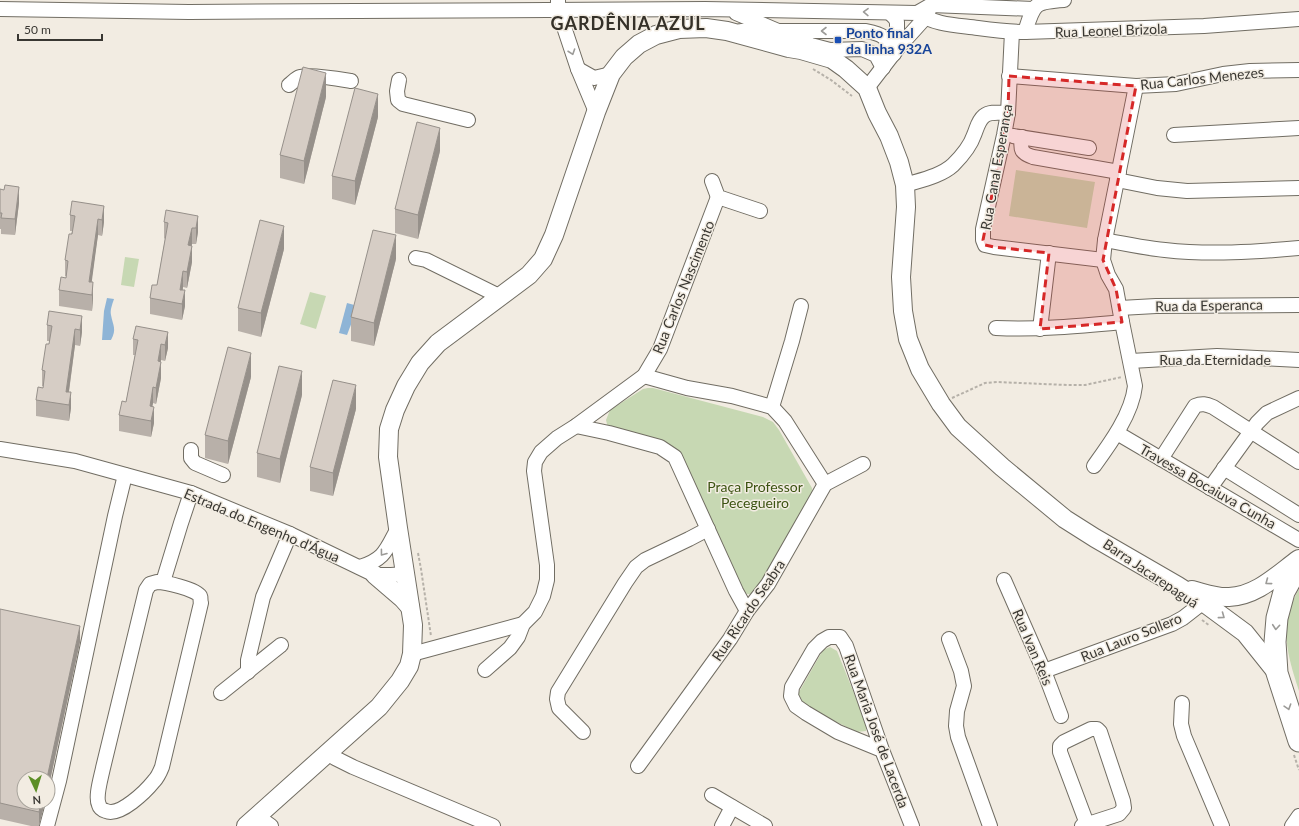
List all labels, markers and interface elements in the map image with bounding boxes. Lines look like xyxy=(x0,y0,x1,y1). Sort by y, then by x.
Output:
one-way arrow xyxy=(863,8,869,17)
district label: GARDÊNIA AZUL xyxy=(550,12,706,34)
scale bar xyxy=(18,16,102,42)
street label: Rua Leonel Brizola xyxy=(1054,20,1168,40)
text: 50 m xyxy=(24,22,51,37)
place label: Ponto final da linha 932A xyxy=(846,24,932,57)
one-way arrow xyxy=(821,27,827,35)
marker: Ponto final da linha 932A xyxy=(833,35,843,45)
one-way arrow xyxy=(567,49,576,56)
street label: Rua Carlos Menezes xyxy=(1139,63,1265,93)
street label: Rua Canal Esperança xyxy=(977,103,1015,231)
street label: Rua Carlos Nascimento xyxy=(648,218,718,356)
street label: Rua da Esperanca xyxy=(1155,296,1263,314)
street label: Rua da Eternidade xyxy=(1159,351,1271,368)
street label: Travessa Bocaiuva Cunha xyxy=(1137,440,1279,532)
park label: Praça Professor Pecegueiro xyxy=(707,478,803,511)
street label: Estrada do Engenho d'Água xyxy=(182,484,342,566)
street label: Barra Jacarepaguá xyxy=(1100,535,1202,611)
one-way arrow xyxy=(381,548,388,555)
street label: Rua Ricardo Seabra xyxy=(708,556,788,664)
one-way arrow xyxy=(1265,577,1272,584)
street label: Rua Ivan Reis xyxy=(1009,606,1057,688)
street label: Rua Lauro Sollero xyxy=(1078,609,1184,665)
one-way arrow xyxy=(1217,611,1224,618)
one-way arrow xyxy=(1272,624,1281,630)
street label: Rua Maria José de Lacerda xyxy=(841,652,913,810)
one-way arrow xyxy=(1283,703,1292,710)
north arrow xyxy=(16,770,56,810)
text: N xyxy=(32,794,41,807)

